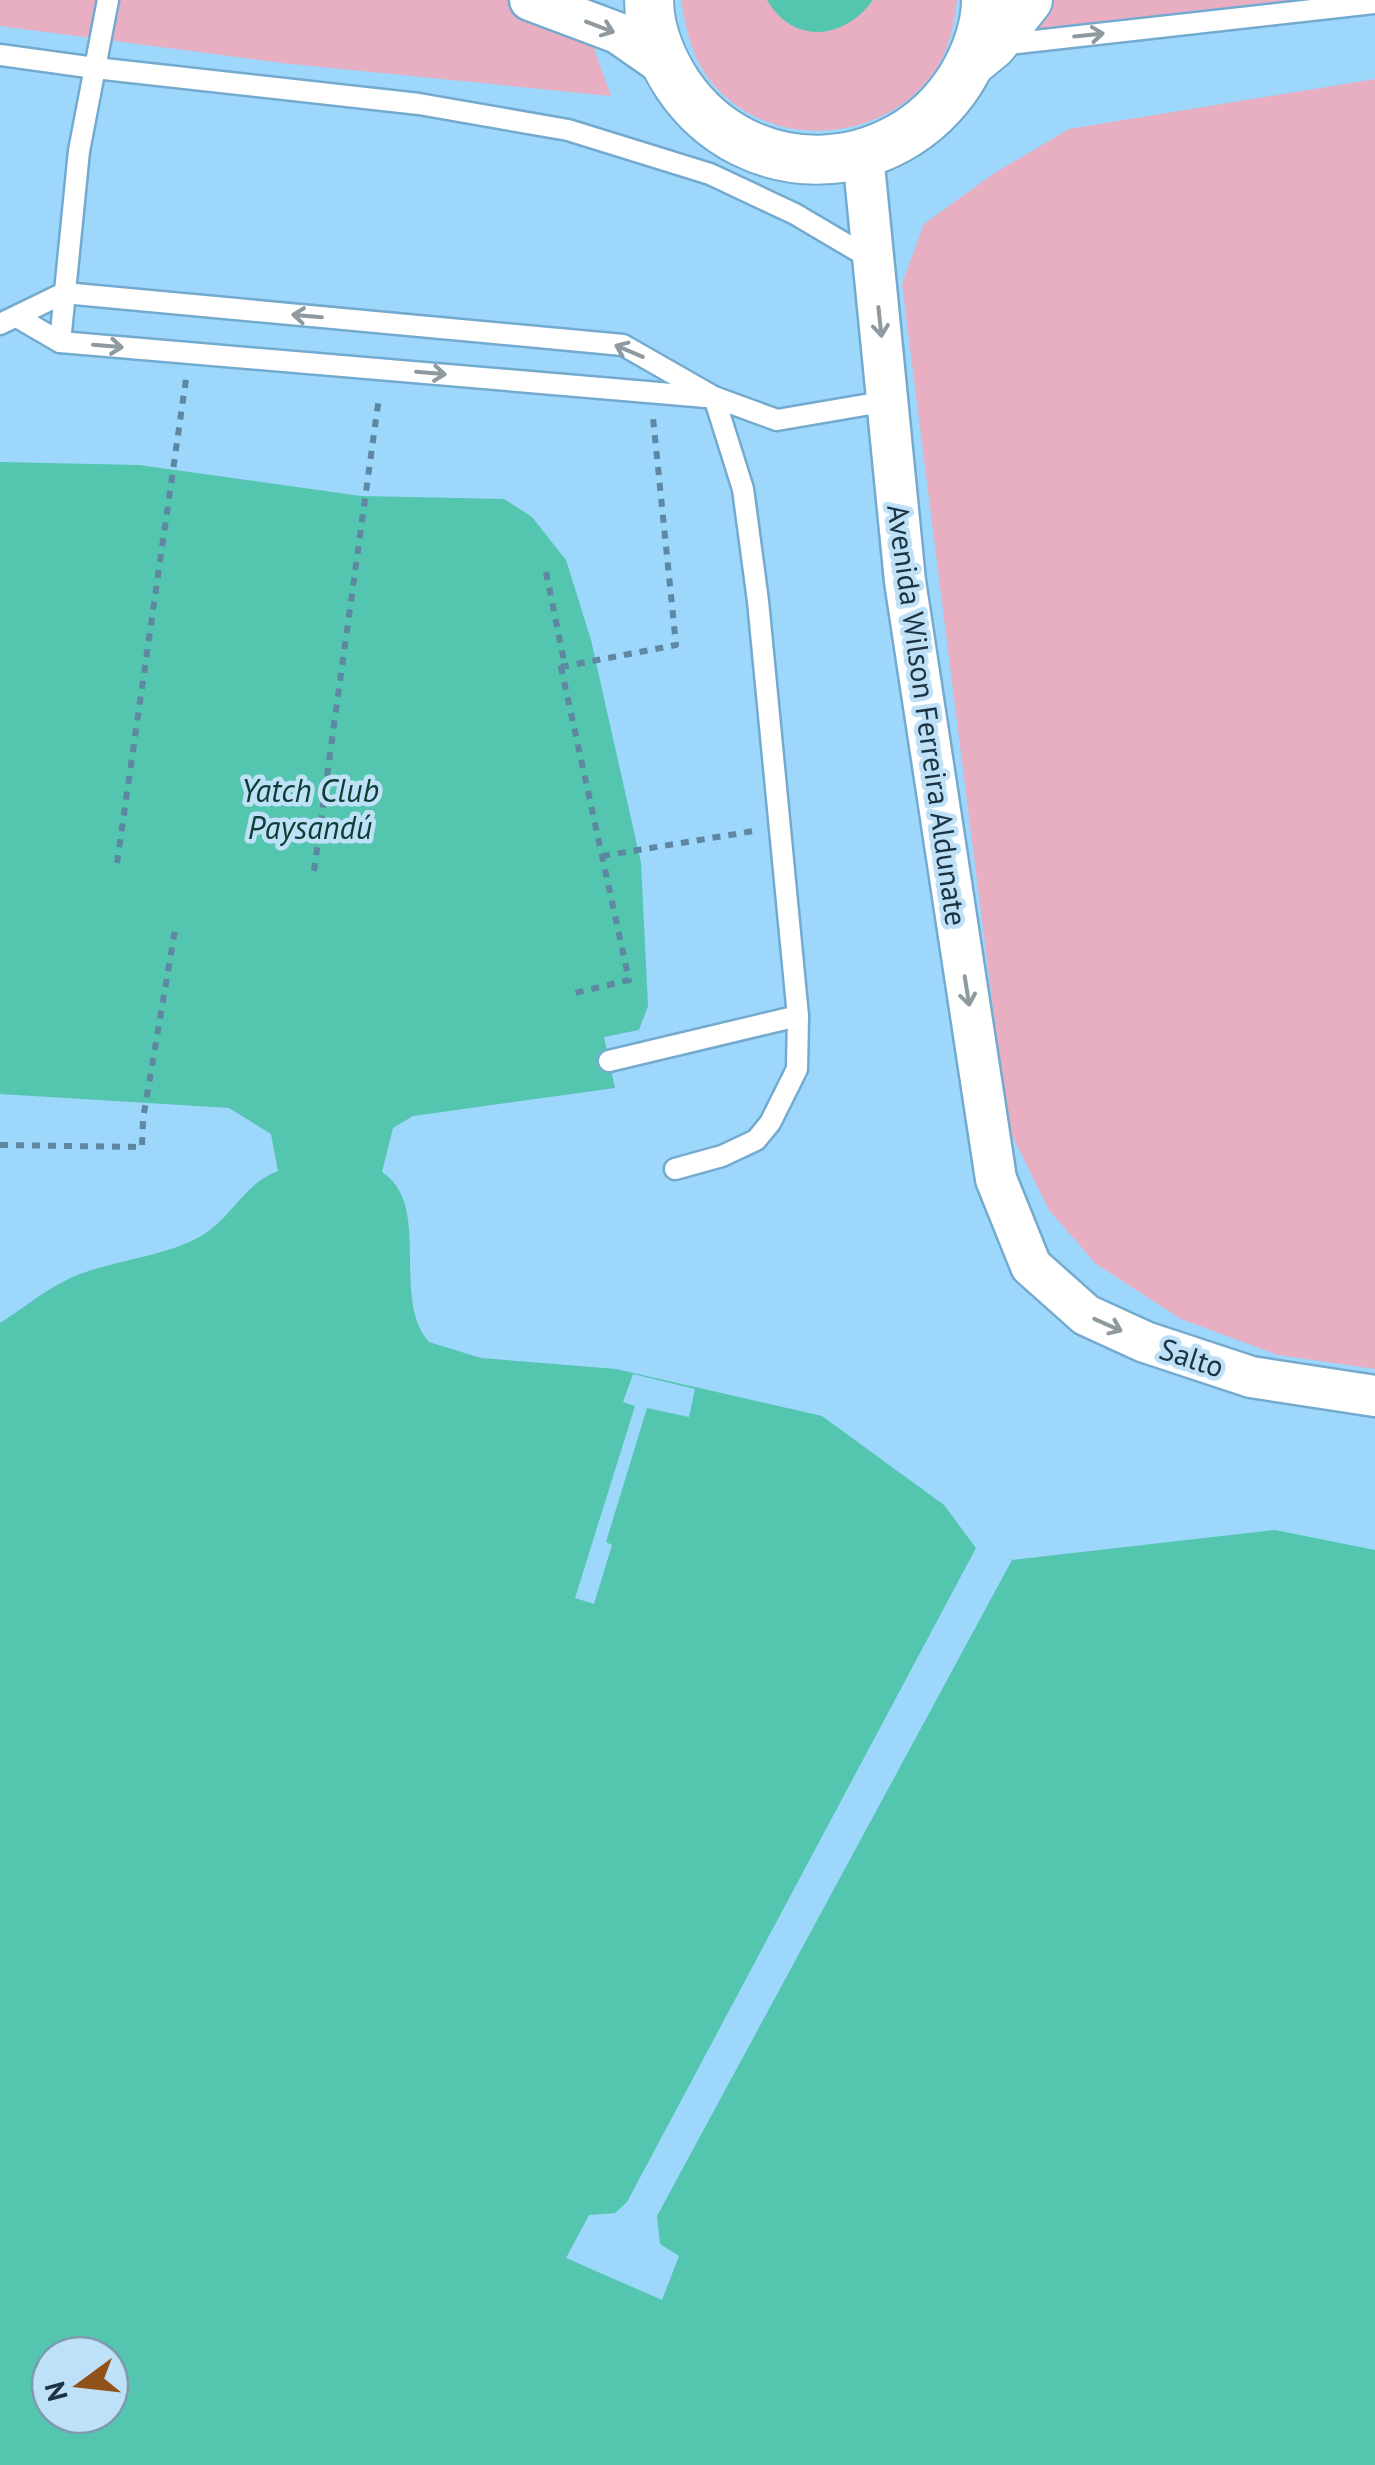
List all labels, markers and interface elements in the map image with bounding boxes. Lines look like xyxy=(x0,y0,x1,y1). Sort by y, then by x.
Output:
one-way arrow xyxy=(584,19,615,37)
one-way arrow xyxy=(1072,25,1104,44)
one-way arrow xyxy=(870,305,889,337)
one-way arrow xyxy=(291,306,323,325)
one-way arrow xyxy=(91,336,123,355)
one-way arrow xyxy=(614,340,645,358)
one-way arrow xyxy=(415,364,447,383)
street label: Avenida Wilson Ferreira Aldunate xyxy=(879,502,977,928)
water label: Yatch Club Paysandú xyxy=(241,769,379,848)
one-way arrow xyxy=(958,974,977,1007)
one-way arrow xyxy=(1092,1316,1122,1335)
street label: Salto xyxy=(1155,1328,1229,1386)
north arrow xyxy=(30,2335,130,2435)
text: N xyxy=(35,2378,76,2405)

